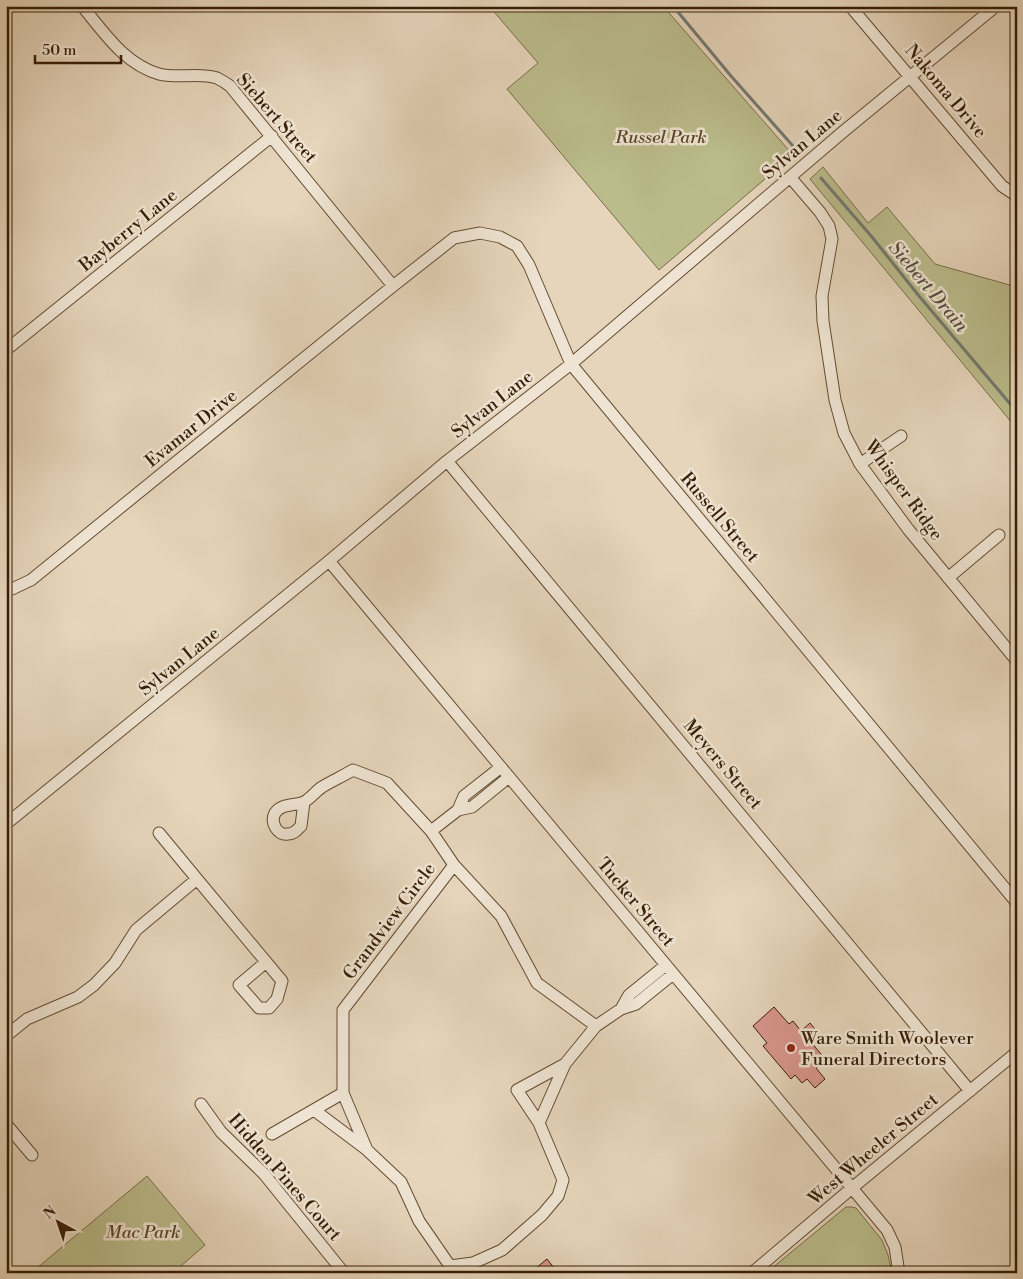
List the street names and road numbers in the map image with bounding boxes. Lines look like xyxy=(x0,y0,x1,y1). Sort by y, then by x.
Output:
street label: Nakoma Drive xyxy=(900,40,992,143)
street label: Siebert Street xyxy=(231,69,322,169)
street label: Sylvan Lane xyxy=(758,104,847,185)
street label: Bayberry Lane xyxy=(74,184,182,278)
street label: Sylvan Lane xyxy=(447,365,538,443)
street label: Evamar Drive xyxy=(141,384,242,473)
street label: Whisper Ridge xyxy=(859,435,948,545)
street label: Russell Street xyxy=(675,467,764,568)
street label: Sylvan Lane xyxy=(134,622,224,701)
street label: Meyers Street xyxy=(678,715,767,815)
street label: Tucker Street xyxy=(592,853,680,952)
street label: Grandview Circle xyxy=(338,858,441,984)
street label: West Wheeler Street xyxy=(803,1088,943,1211)
street label: Hidden Pines Court xyxy=(223,1109,347,1246)

